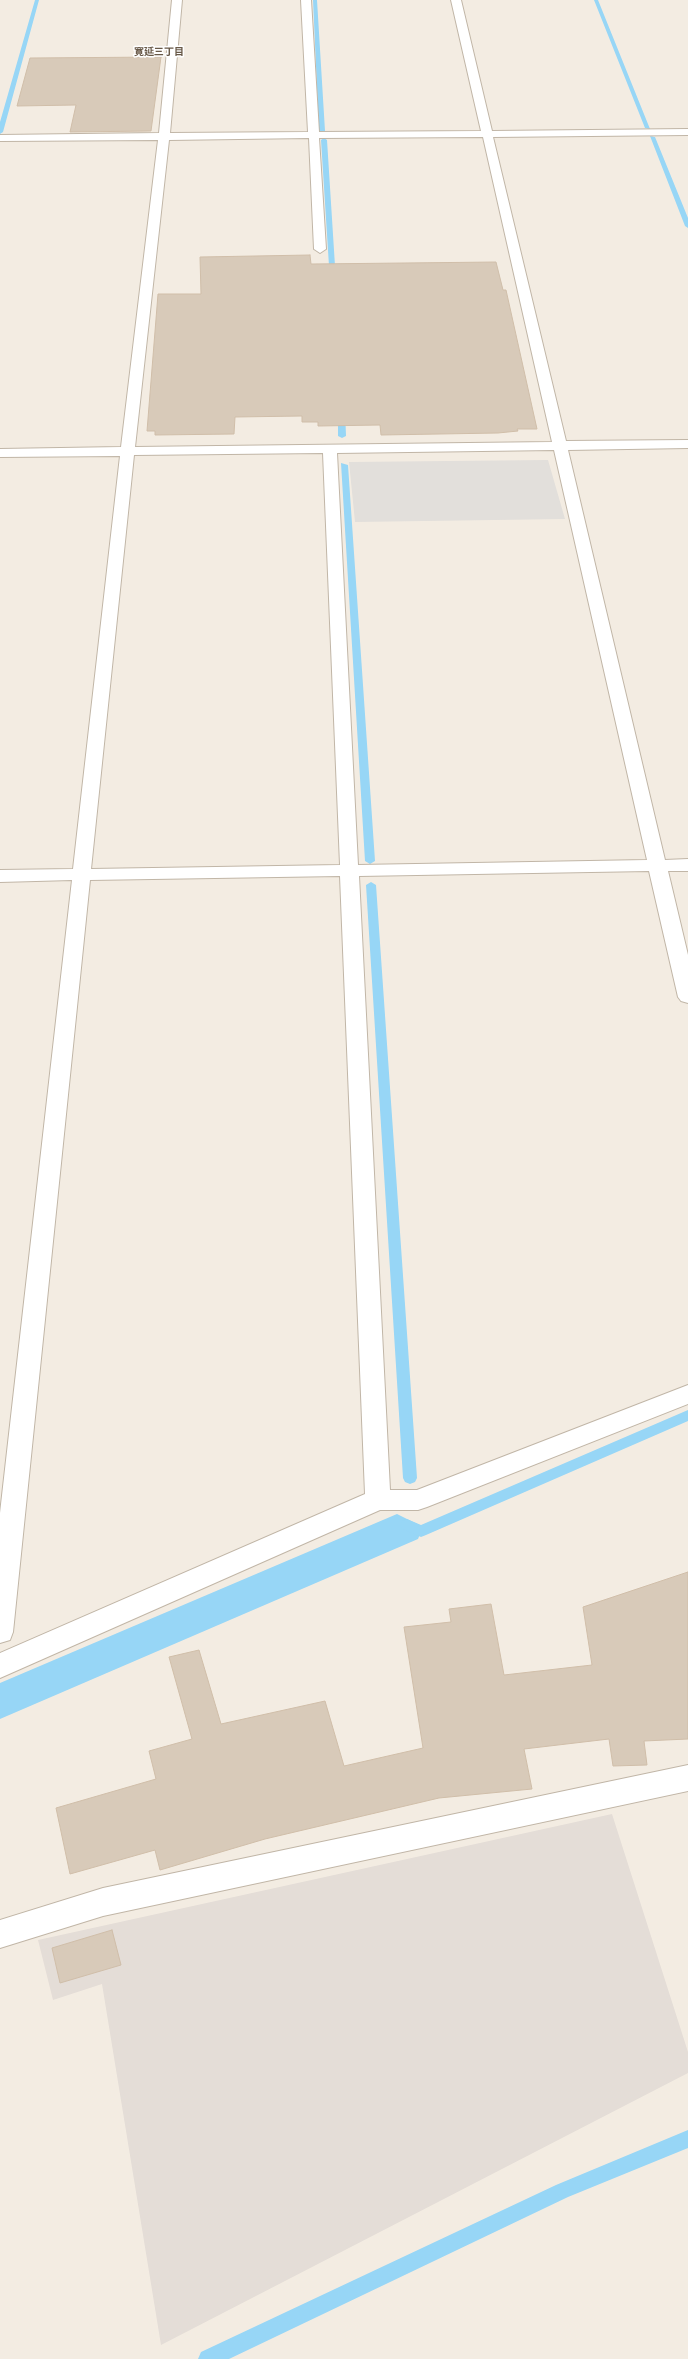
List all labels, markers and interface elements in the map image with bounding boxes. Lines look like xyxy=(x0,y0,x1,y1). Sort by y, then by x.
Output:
district label: 寛延三丁目 xyxy=(134,46,184,58)

